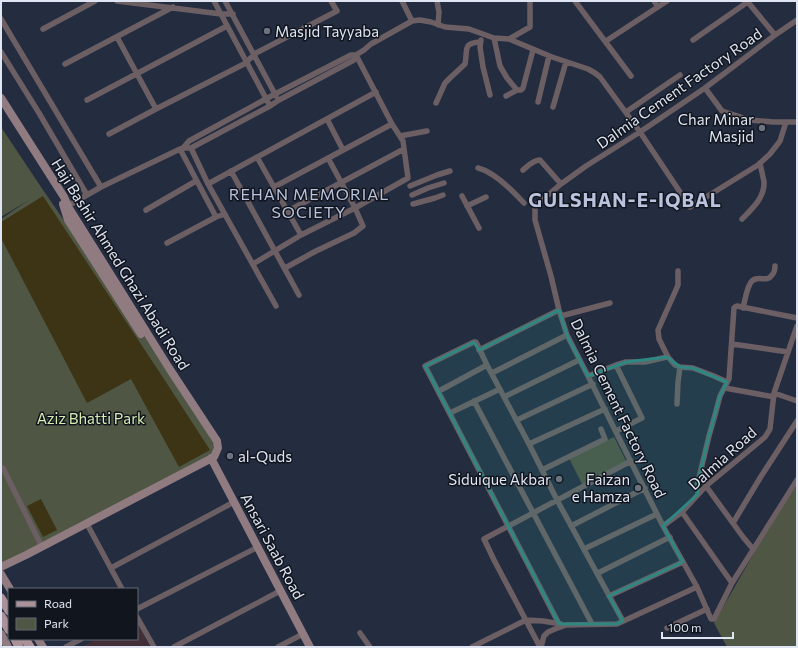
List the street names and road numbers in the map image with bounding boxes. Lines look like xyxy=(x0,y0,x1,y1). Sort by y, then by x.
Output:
street label: Dalmia Cement Factory Road xyxy=(593,24,765,152)
street label: Haji Bashir Ahmed Ghazi Abadi Road xyxy=(48,155,194,373)
street label: Dalmia Cement Factory Road xyxy=(568,315,670,501)
street label: Dalmia Road xyxy=(684,423,760,493)
street label: Ansari Saab Road xyxy=(237,490,309,602)

